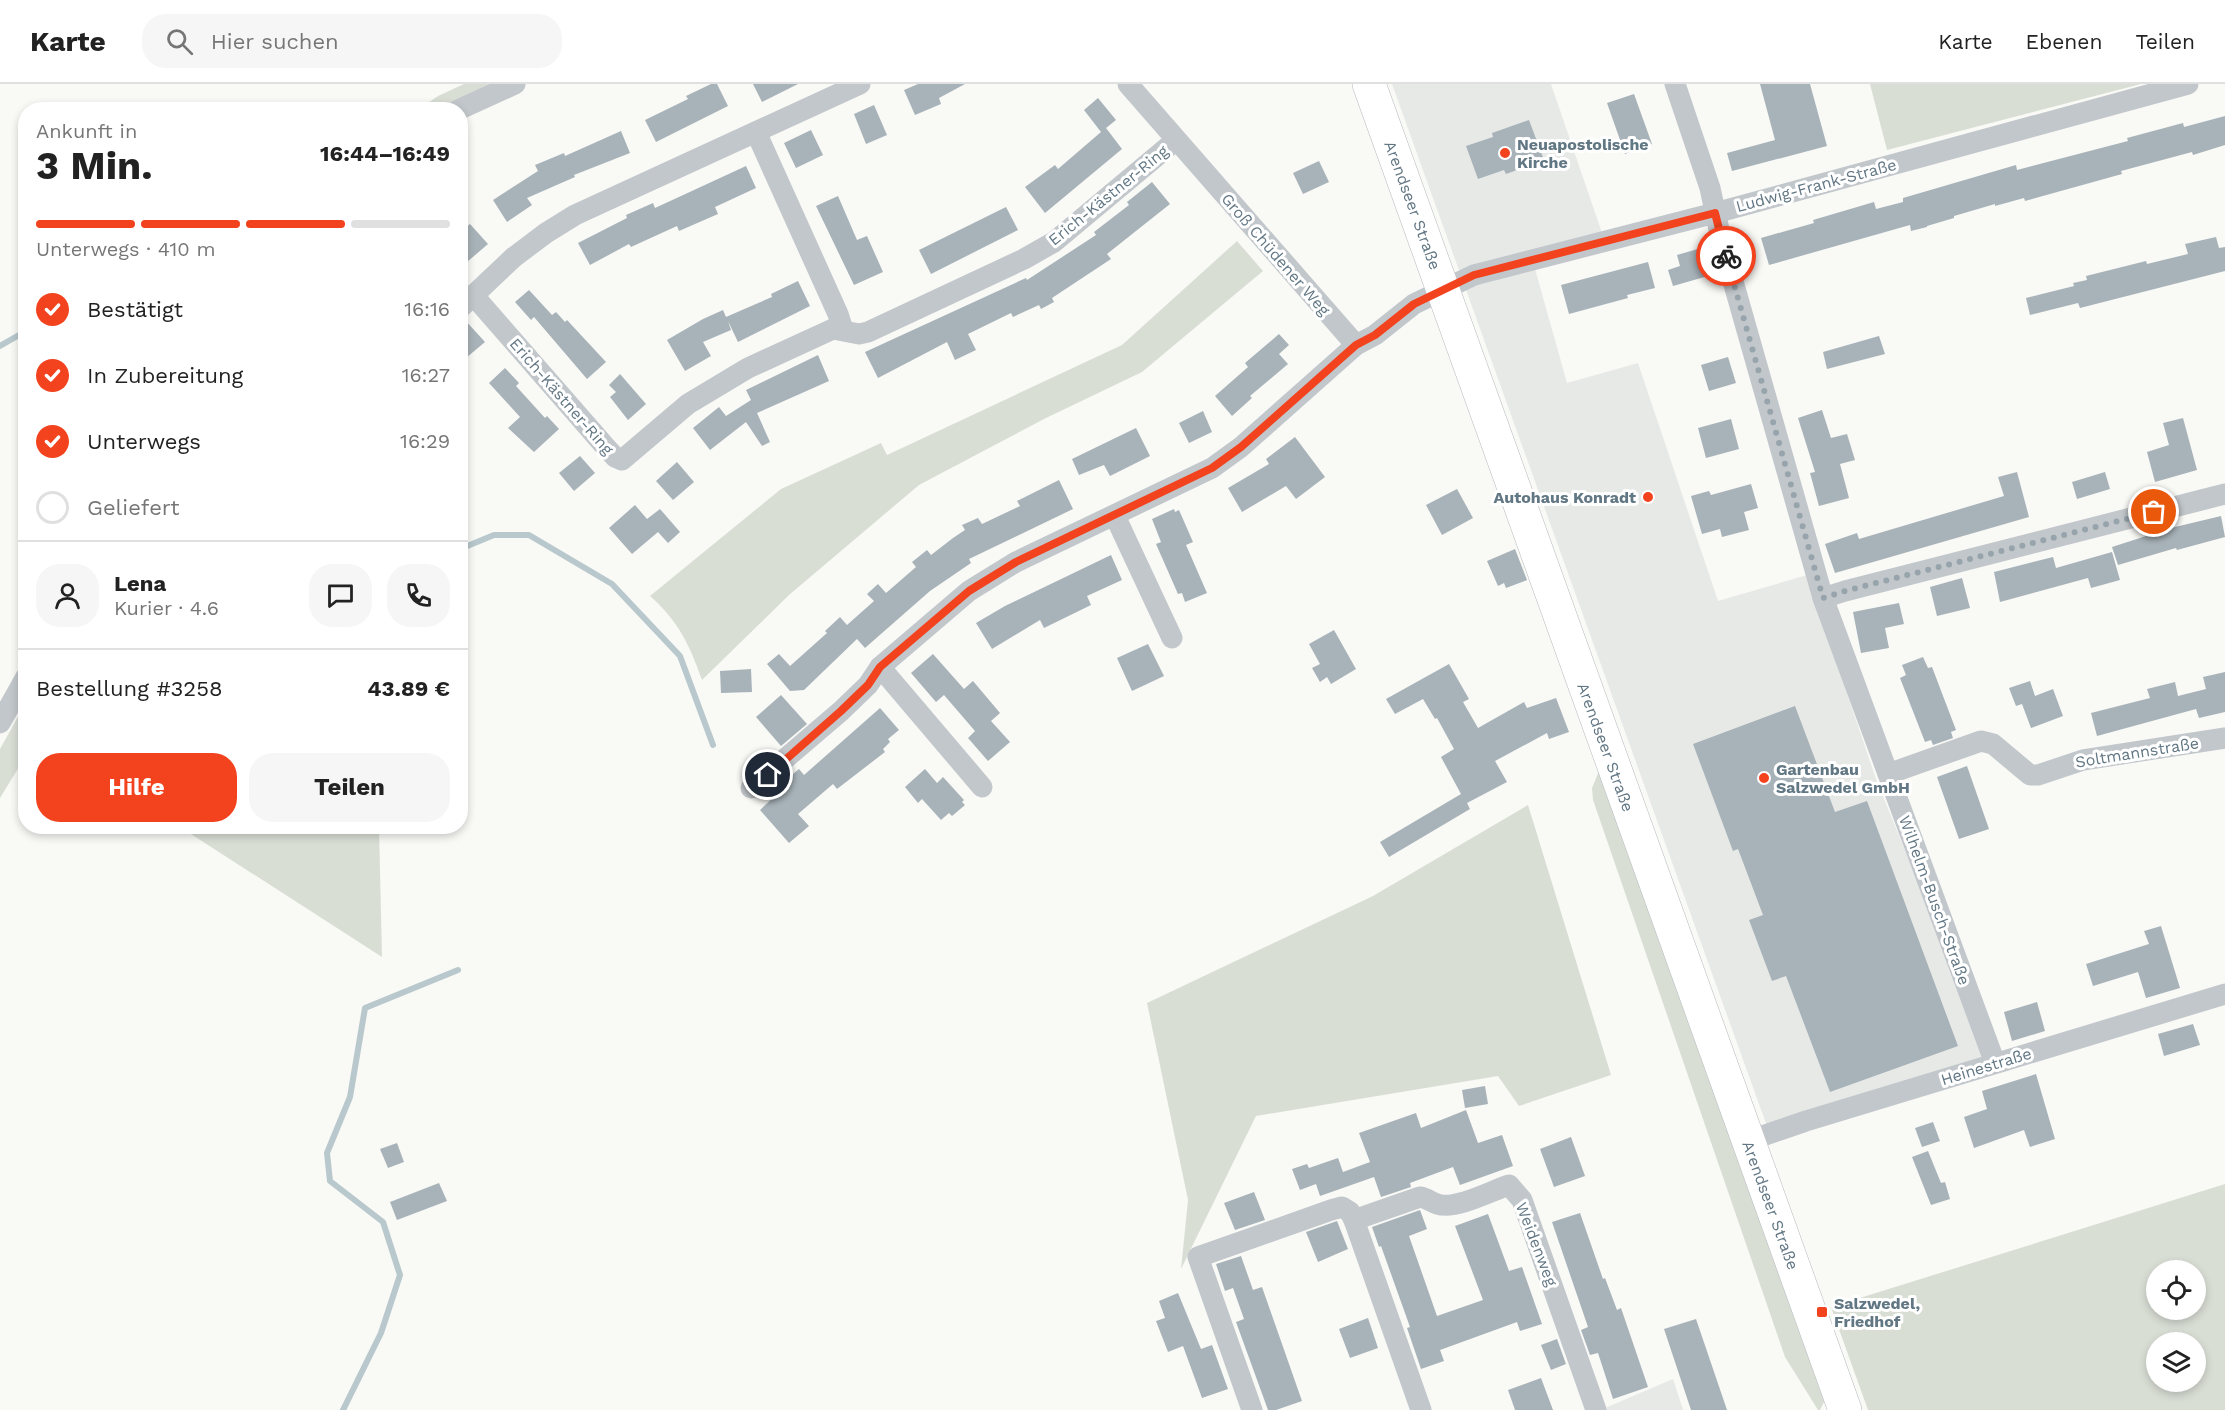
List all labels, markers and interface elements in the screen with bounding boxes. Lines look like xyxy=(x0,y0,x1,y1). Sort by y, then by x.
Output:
search box xyxy=(142,14,562,68)
text: Karte xyxy=(30,25,106,58)
icon: search xyxy=(163,25,196,58)
text: Hier suchen xyxy=(211,29,339,54)
text: Karte xyxy=(1938,29,1993,54)
text: Ebenen xyxy=(2026,29,2102,54)
text: Teilen xyxy=(2135,29,2195,54)
text: Ankunft in xyxy=(36,119,137,143)
place label: Neuapostolische Kirche xyxy=(1517,135,1649,172)
street label: Arendseer Straße xyxy=(1380,138,1445,272)
text: 16:44–16:49 xyxy=(320,141,450,166)
street label: Erich-Kästner-Ring xyxy=(1045,141,1172,249)
text: 3 Min. xyxy=(36,143,153,188)
marker: Neuapostolische Kirche xyxy=(1498,146,1512,160)
street label: Ludwig-Frank-Straße xyxy=(1734,155,1898,216)
street label: Groß Chüdener Weg xyxy=(1217,189,1334,320)
courier xyxy=(1696,226,1756,286)
text: Unterwegs · 410 m xyxy=(36,237,216,261)
icon: bike xyxy=(1710,240,1743,273)
icon: check xyxy=(36,293,69,326)
text: Bestätigt xyxy=(87,297,183,322)
text: 16:16 xyxy=(404,297,450,321)
street label: Erich-Kästner-Ring xyxy=(506,334,618,459)
icon: check xyxy=(36,359,69,392)
text: In Zubereitung xyxy=(87,363,243,388)
text: 16:27 xyxy=(402,363,450,387)
icon: check xyxy=(36,425,69,458)
text: Unterwegs xyxy=(87,429,201,454)
text: 16:29 xyxy=(400,429,450,453)
pin xyxy=(2128,486,2179,537)
place label: Autohaus Konradt xyxy=(1494,488,1636,507)
marker: Autohaus Konradt xyxy=(1641,490,1655,504)
text: Geliefert xyxy=(87,495,179,520)
icon: bag xyxy=(2137,495,2170,528)
button: person xyxy=(36,564,99,627)
button: chat xyxy=(309,564,372,627)
button: phone xyxy=(387,564,450,627)
text: Lena xyxy=(114,571,166,596)
text: Kurier · 4.6 xyxy=(114,596,219,620)
text: Bestellung #3258 xyxy=(36,676,223,701)
text: 43.89 € xyxy=(367,676,450,701)
street label: Arendseer Straße xyxy=(1573,680,1638,814)
street label: Soltmannstraße xyxy=(2074,733,2200,772)
pin xyxy=(742,749,793,800)
button: Hilfe xyxy=(36,753,237,822)
button: Teilen xyxy=(249,753,450,822)
icon: home xyxy=(751,758,784,791)
place label: Gartenbau Salzwedel GmbH xyxy=(1776,760,1910,797)
marker: Gartenbau Salzwedel GmbH xyxy=(1757,771,1771,785)
street label: Wilhelm-Busch-Straße xyxy=(1895,813,1974,987)
street label: Heinestraße xyxy=(1938,1044,2034,1089)
street label: Arendseer Straße xyxy=(1738,1138,1803,1272)
street label: Weidenweg xyxy=(1512,1200,1561,1289)
map controls xyxy=(2146,1260,2206,1392)
button: locate xyxy=(2146,1260,2206,1320)
place label: Salzwedel, Friedhof xyxy=(1834,1294,1920,1331)
marker: Salzwedel, Friedhof xyxy=(1815,1305,1829,1319)
button: layers xyxy=(2146,1332,2206,1392)

